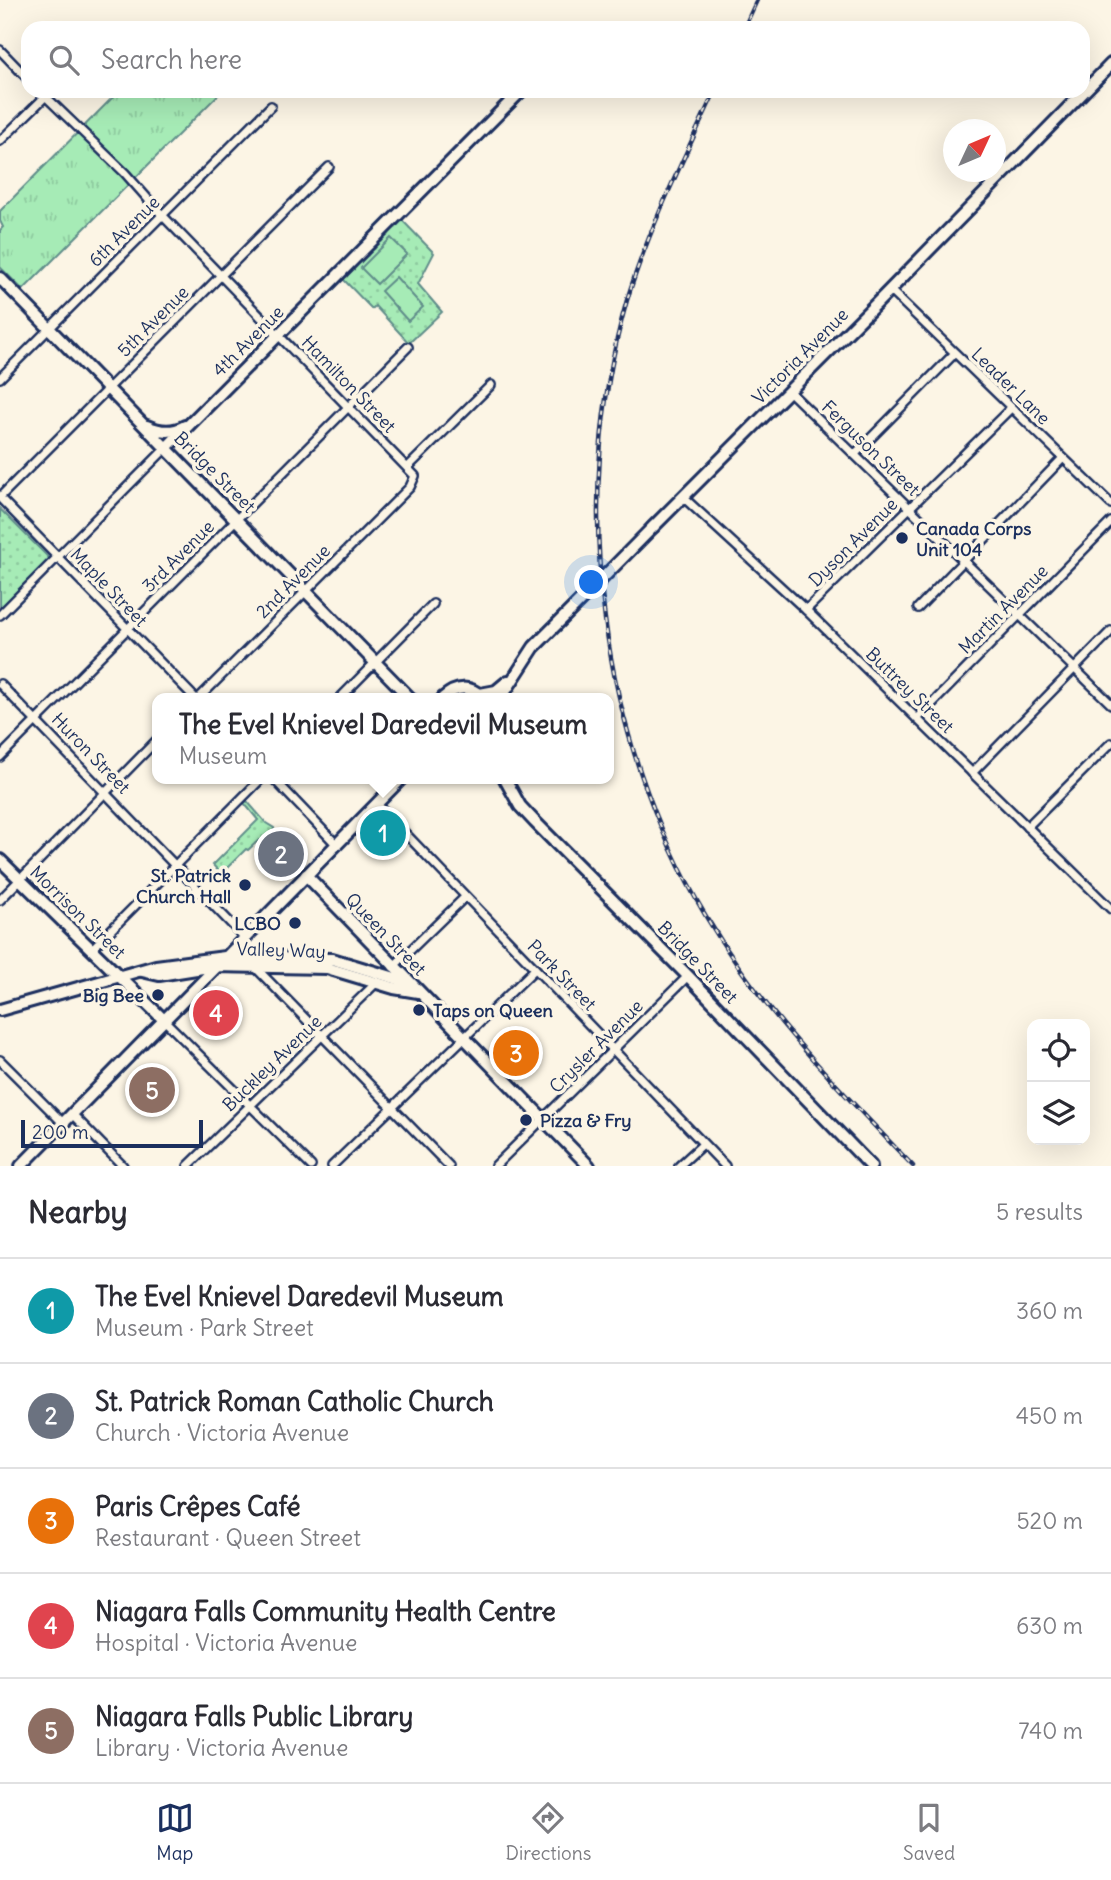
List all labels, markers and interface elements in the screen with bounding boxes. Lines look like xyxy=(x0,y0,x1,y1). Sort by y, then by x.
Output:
search box xyxy=(21,21,1090,98)
icon: search xyxy=(45,41,83,79)
text: Search here xyxy=(101,43,242,76)
north arrow xyxy=(943,119,1006,182)
street label: 6th Avenue xyxy=(84,191,164,271)
street label: 5th Avenue xyxy=(113,281,193,361)
street label: 4th Avenue xyxy=(208,301,288,381)
street label: Victoria Avenue xyxy=(747,303,853,409)
street label: Hamilton Street xyxy=(297,331,401,437)
street label: Leader Lane xyxy=(967,343,1055,429)
street label: Ferguson Street xyxy=(817,395,925,501)
street label: Bridge Street xyxy=(169,426,261,518)
street label: Dyson Avenue xyxy=(804,493,902,591)
street label: 3rd Avenue xyxy=(137,515,219,597)
place label: Canada Corps Unit 104 xyxy=(916,517,1031,561)
marker: Canada Corps Unit 104 xyxy=(894,530,910,546)
street label: 2nd Avenue xyxy=(251,539,335,623)
street label: Maple Street xyxy=(66,543,152,631)
street label: Martin Avenue xyxy=(953,559,1053,659)
your location xyxy=(574,565,608,599)
street label: Buttrey Street xyxy=(861,642,959,738)
popup xyxy=(152,693,614,784)
street label: Huron Street xyxy=(47,708,135,798)
text: The Evel Knievel Daredevil Museum xyxy=(179,708,587,741)
text: Museum xyxy=(179,741,267,770)
pin: 1 xyxy=(360,807,406,859)
pin: 2 xyxy=(258,828,304,880)
street label: Morrison Street xyxy=(25,861,131,963)
place label: St. Patrick Church Hall xyxy=(136,864,231,908)
marker: St. Patrick Church Hall xyxy=(237,877,253,893)
street label: Queen Street xyxy=(341,888,431,980)
place label: LCBO xyxy=(234,912,281,935)
marker: LCBO xyxy=(287,915,303,931)
street label: Bridge Street xyxy=(653,916,743,1008)
street label: Park Street xyxy=(523,935,601,1015)
street label: Valley Way xyxy=(236,937,326,963)
place label: Big Bee xyxy=(83,984,144,1007)
marker: Big Bee xyxy=(150,987,166,1003)
pin: 4 xyxy=(193,987,239,1039)
street label: Crysler Avenue xyxy=(544,994,648,1098)
place label: Taps on Queen xyxy=(433,999,553,1022)
marker: Taps on Queen xyxy=(411,1002,427,1018)
street label: Buckley Avenue xyxy=(218,1010,326,1116)
map controls xyxy=(1027,1019,1090,1145)
button: locate xyxy=(1027,1019,1090,1082)
pin: 3 xyxy=(493,1027,539,1079)
pin: 5 xyxy=(129,1064,175,1116)
button: layers xyxy=(1027,1082,1090,1145)
place label: Pizza & Fry xyxy=(540,1109,632,1132)
marker: Pizza & Fry xyxy=(518,1112,534,1128)
scale bar xyxy=(21,1117,203,1149)
text: 200 m xyxy=(32,1120,89,1144)
text: Nearby xyxy=(28,1193,128,1231)
text: 5 results xyxy=(996,1197,1083,1226)
text: The Evel Knievel Daredevil Museum xyxy=(95,1280,504,1313)
text: 1 xyxy=(46,1296,56,1325)
text: 360 m xyxy=(1016,1296,1083,1325)
text: Museum · Park Street xyxy=(95,1313,314,1342)
text: St. Patrick Roman Catholic Church xyxy=(95,1385,494,1418)
text: 2 xyxy=(45,1401,57,1430)
text: 450 m xyxy=(1016,1401,1083,1430)
text: Church · Victoria Avenue xyxy=(95,1418,349,1447)
text: Paris Crêpes Café xyxy=(95,1490,301,1523)
text: 3 xyxy=(44,1506,58,1535)
text: 520 m xyxy=(1016,1506,1083,1535)
text: Restaurant · Queen Street xyxy=(95,1523,361,1552)
text: Niagara Falls Community Health Centre xyxy=(95,1595,556,1628)
text: 4 xyxy=(44,1611,58,1640)
text: 630 m xyxy=(1016,1611,1083,1640)
text: Hospital · Victoria Avenue xyxy=(95,1628,357,1657)
text: Niagara Falls Public Library xyxy=(95,1700,413,1733)
text: 5 xyxy=(44,1716,58,1745)
text: 740 m xyxy=(1018,1716,1083,1745)
text: Library · Victoria Avenue xyxy=(95,1733,348,1762)
tab: Map xyxy=(156,1799,194,1865)
tab: Directions xyxy=(506,1799,591,1865)
tab: Saved xyxy=(903,1799,955,1865)

